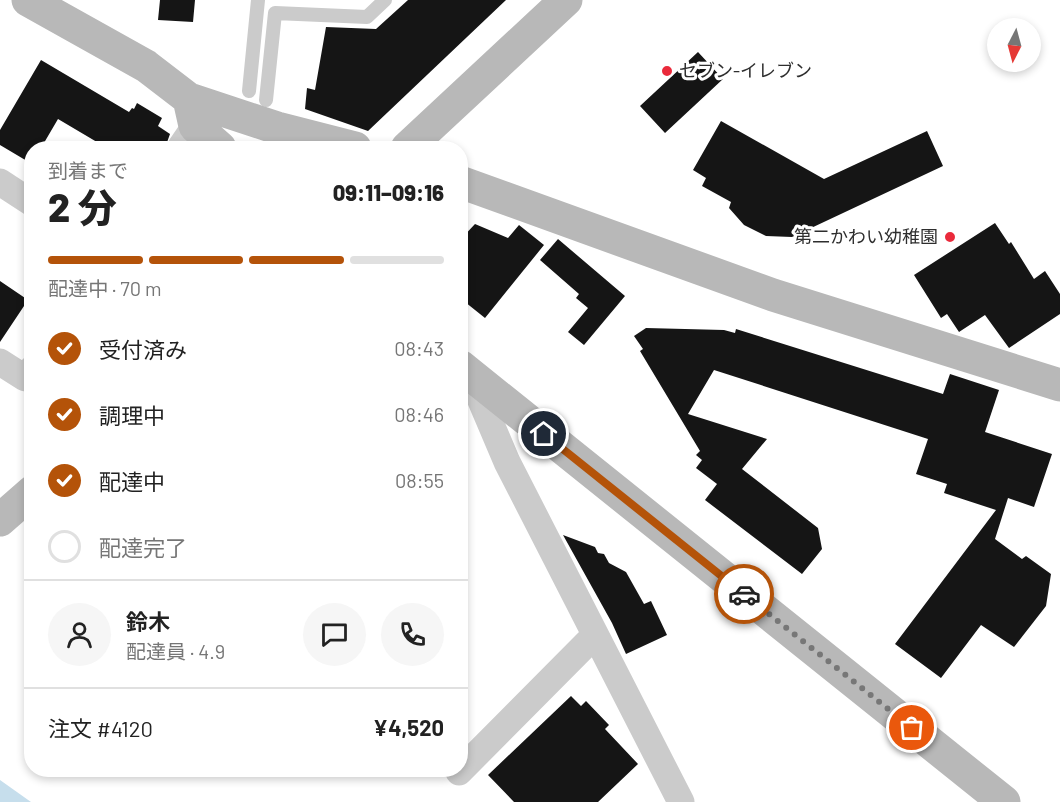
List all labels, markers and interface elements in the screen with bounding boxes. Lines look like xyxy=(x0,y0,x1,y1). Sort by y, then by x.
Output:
north arrow xyxy=(987,18,1041,72)
map controls xyxy=(987,18,1041,72)
place label: セブン-イレブン xyxy=(679,59,812,81)
marker: セブン-イレブン xyxy=(660,64,674,78)
text: 到着まで xyxy=(48,158,128,182)
text: 09:11–09:16 xyxy=(333,179,444,205)
text: 2 分 xyxy=(48,183,117,230)
place label: 第二かわい幼稚園 xyxy=(794,225,938,247)
marker: 第二かわい幼稚園 xyxy=(943,230,957,244)
text: 配達中 · 70 m xyxy=(48,276,162,300)
icon: check xyxy=(48,332,81,365)
text: 受付済み xyxy=(99,336,187,362)
text: 08:43 xyxy=(394,336,444,360)
icon: check xyxy=(48,398,81,431)
text: 調理中 xyxy=(99,402,165,428)
text: 08:46 xyxy=(394,402,444,426)
pin xyxy=(518,408,569,459)
icon: home xyxy=(527,417,560,450)
icon: check xyxy=(48,464,81,497)
text: 配達中 xyxy=(99,468,165,494)
text: 08:55 xyxy=(395,468,444,492)
text: 配達完了 xyxy=(99,534,187,560)
courier xyxy=(714,564,774,624)
icon: car xyxy=(728,578,761,611)
button: person xyxy=(48,603,111,666)
button: chat xyxy=(303,603,366,666)
button: phone xyxy=(381,603,444,666)
text: 鈴木 xyxy=(126,608,170,634)
text: 配達員 · 4.9 xyxy=(126,639,225,663)
pin xyxy=(886,702,937,753)
icon: bag xyxy=(895,711,928,744)
text: ¥4,520 xyxy=(373,714,444,740)
text: 注文 #4120 xyxy=(48,715,153,741)

